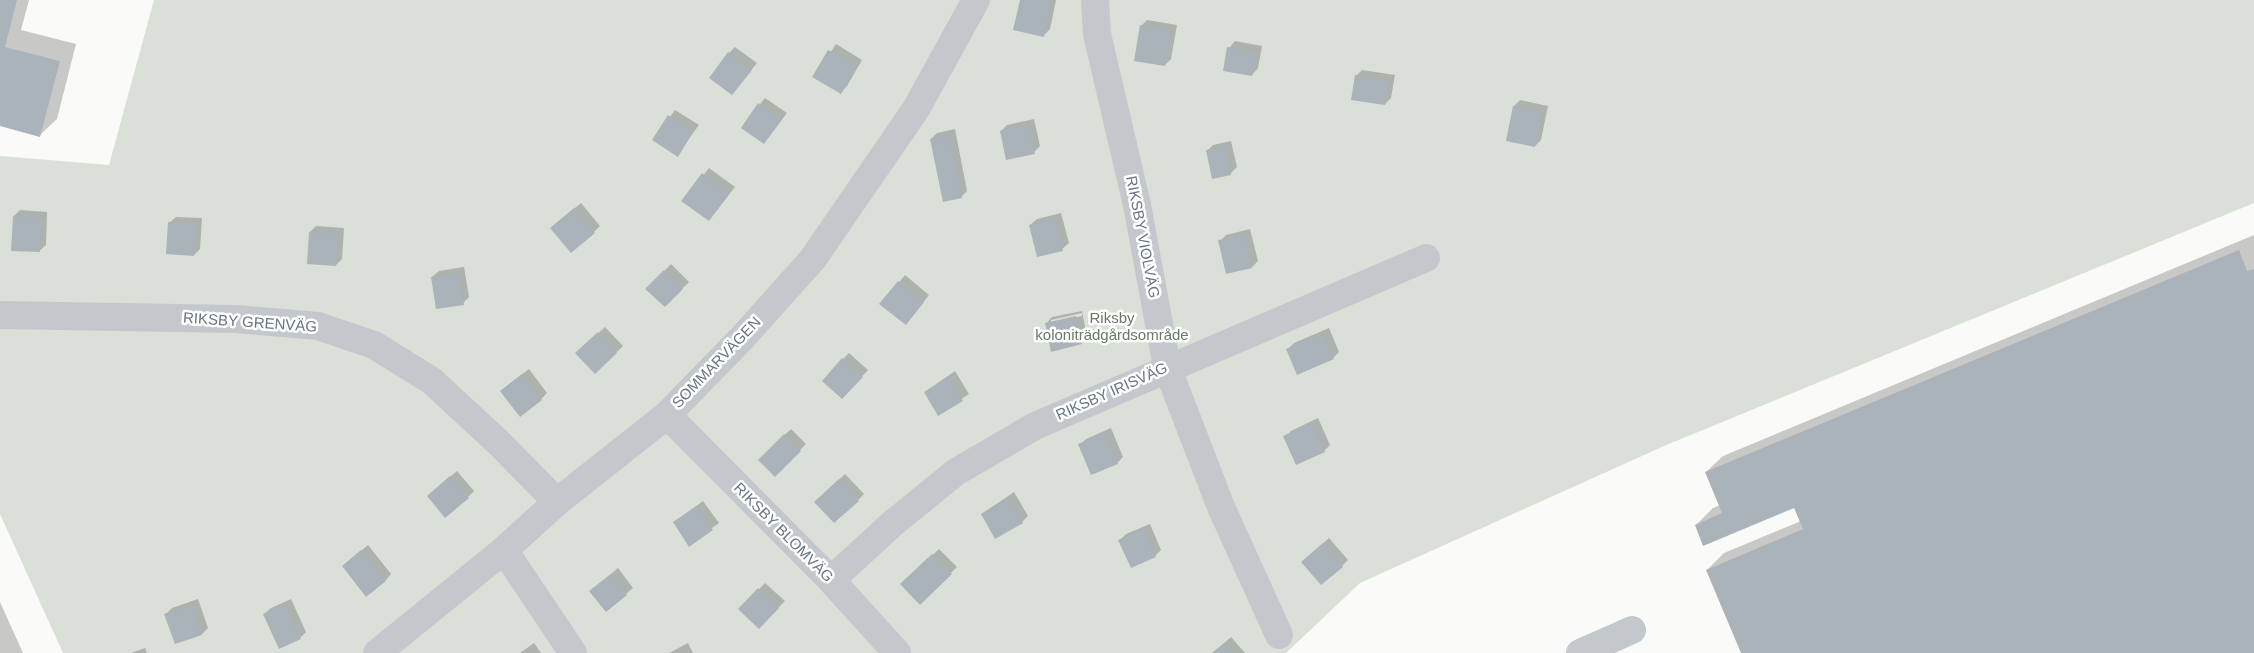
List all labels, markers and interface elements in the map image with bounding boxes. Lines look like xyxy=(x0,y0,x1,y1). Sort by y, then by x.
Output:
street label: RIKSBY VIOLVÄG xyxy=(1121,174,1163,300)
street label: RIKSBY GRENVÄG xyxy=(182,309,318,337)
park label: Riksby koloniträdgårdsområde xyxy=(1035,310,1189,345)
street label: SOMMARVÄGEN xyxy=(669,314,765,412)
street label: RIKSBY IRISVÄG xyxy=(1054,359,1170,425)
street label: RIKSBY BLOMVÄG xyxy=(729,479,837,587)

